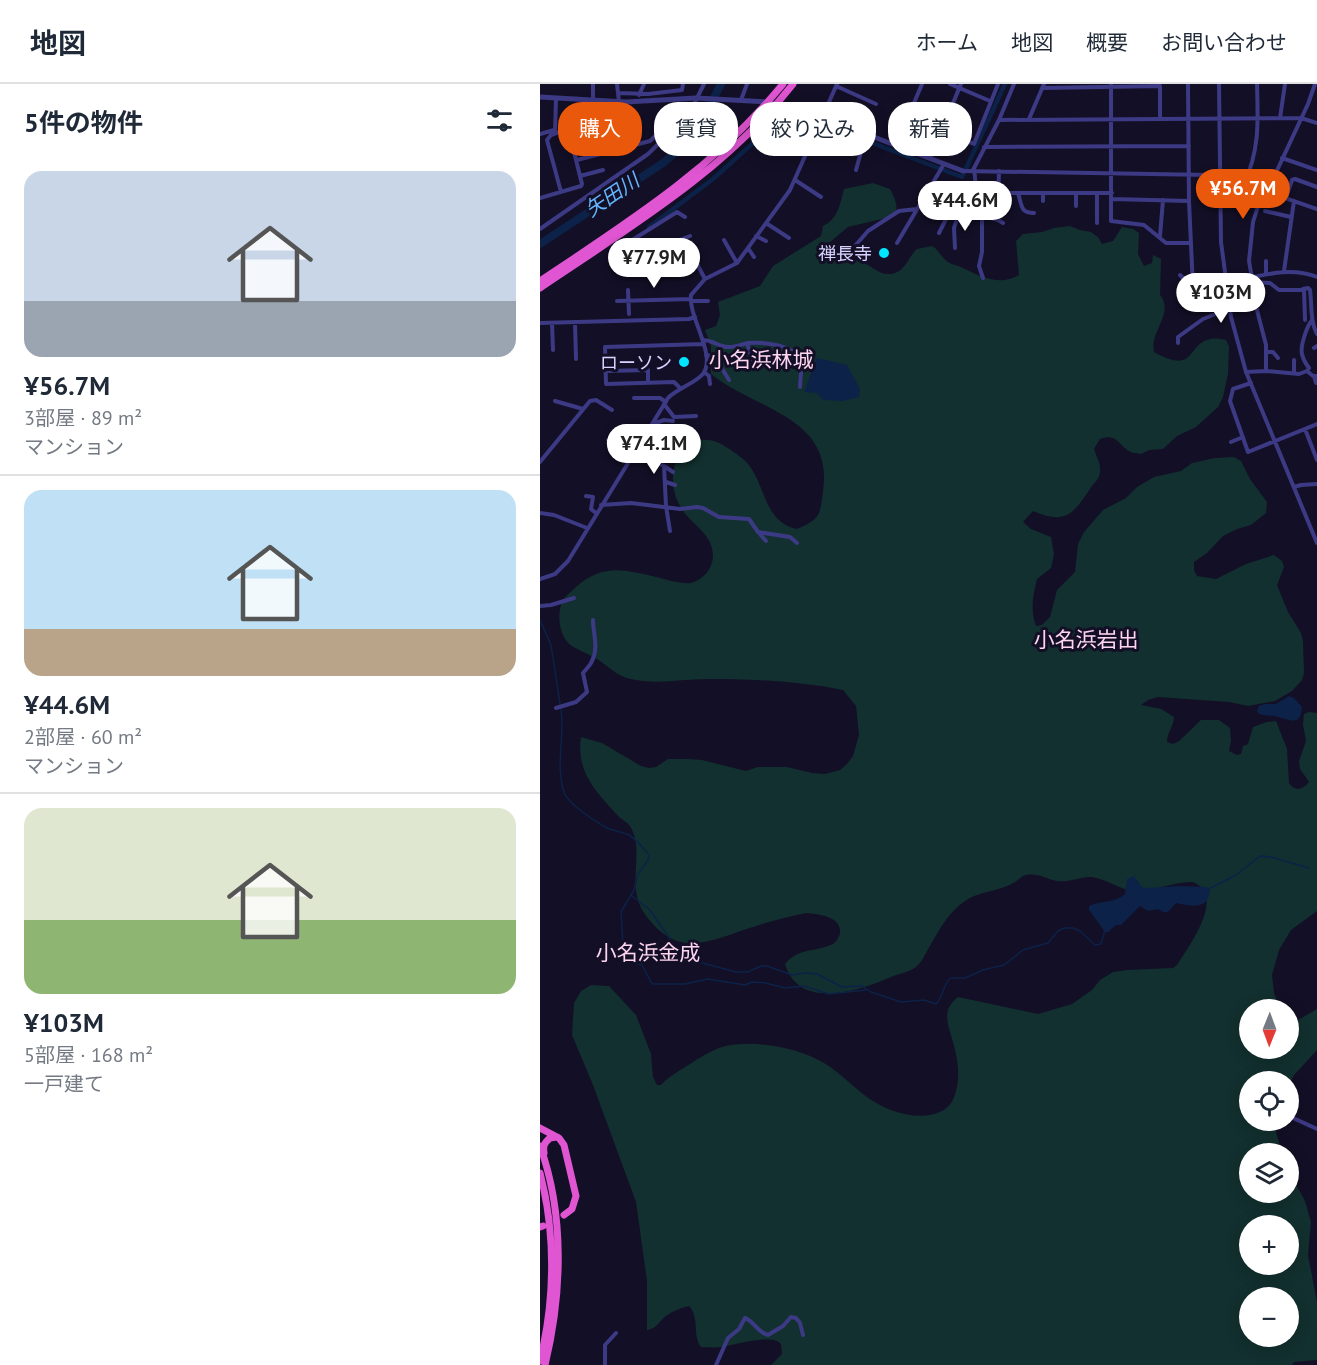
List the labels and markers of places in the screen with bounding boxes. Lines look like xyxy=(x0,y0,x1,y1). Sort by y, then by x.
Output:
pin: ¥56.7M xyxy=(1194,169,1292,220)
pin: ¥44.6M xyxy=(916,181,1014,232)
pin: ¥77.9M xyxy=(605,238,703,289)
place label: 禅長寺 xyxy=(818,242,872,265)
marker: 禅長寺 xyxy=(877,246,891,260)
pin: ¥103M xyxy=(1179,273,1263,324)
place label: ローソン xyxy=(600,351,672,374)
marker: ローソン xyxy=(677,355,691,369)
pin: ¥74.1M xyxy=(605,424,703,475)

